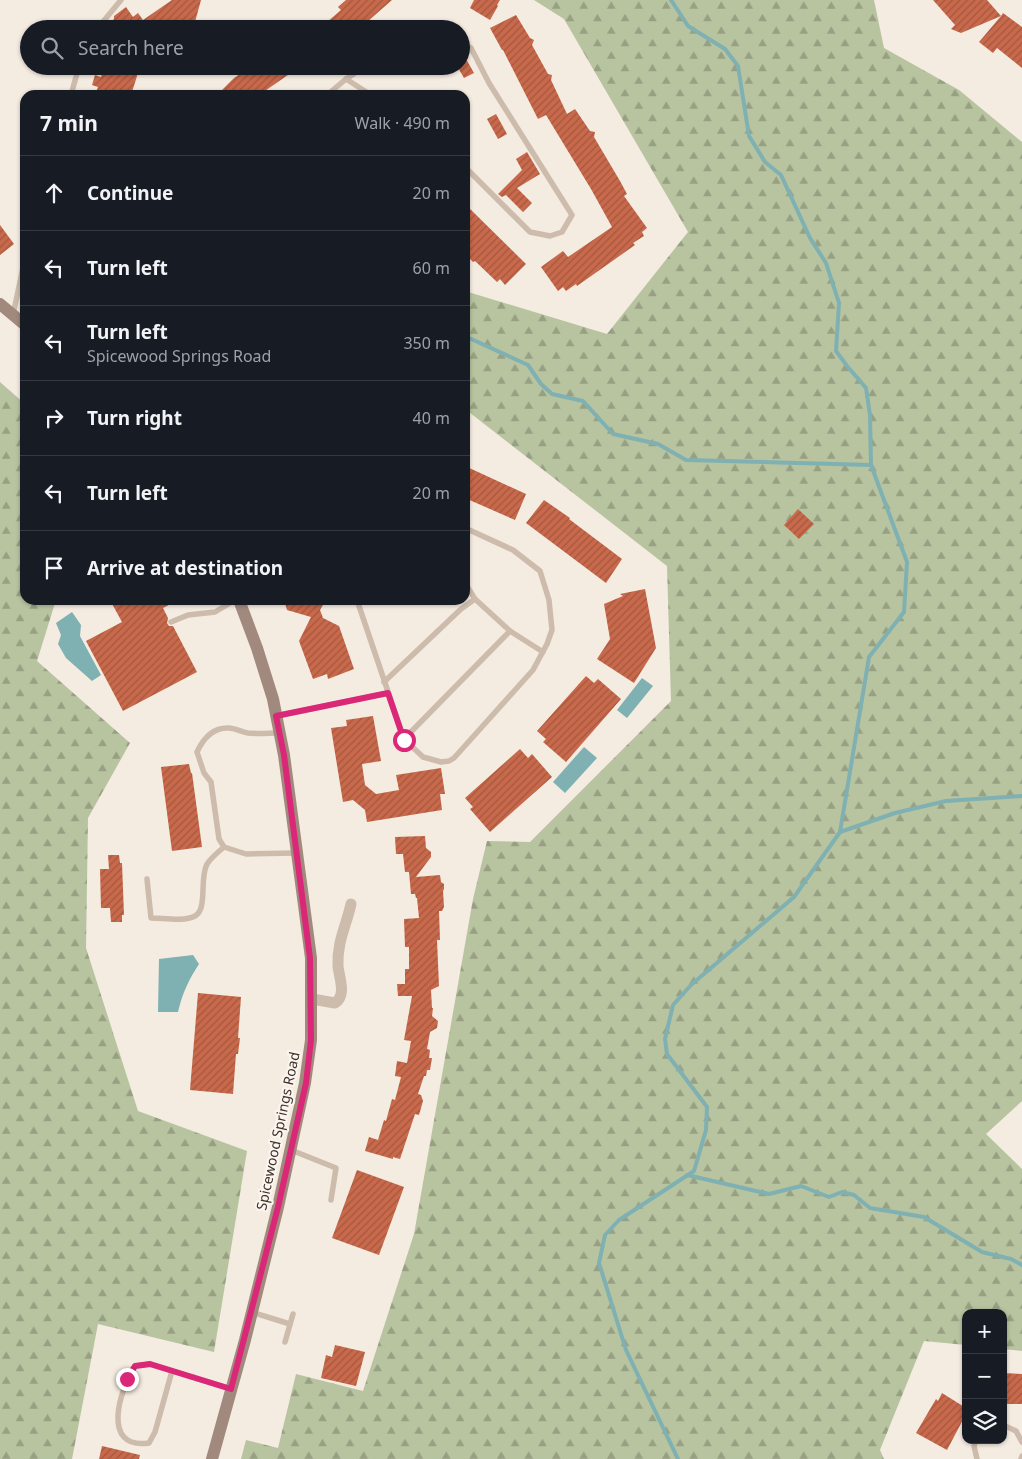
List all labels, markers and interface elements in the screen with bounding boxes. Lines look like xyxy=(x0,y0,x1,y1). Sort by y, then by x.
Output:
search box xyxy=(20,20,470,75)
icon: search xyxy=(38,34,66,62)
text: Search here xyxy=(78,35,184,61)
text: 7 min xyxy=(40,109,98,137)
text: Walk · 490 m xyxy=(355,112,450,134)
icon: ahead xyxy=(40,179,68,207)
text: Continue xyxy=(87,180,173,206)
text: 20 m xyxy=(413,182,450,204)
icon: left xyxy=(40,254,68,282)
text: Turn left xyxy=(87,255,168,281)
text: 60 m xyxy=(413,257,450,279)
text: Turn left xyxy=(87,319,168,345)
icon: left xyxy=(40,329,68,357)
text: 350 m xyxy=(403,332,450,354)
text: Spicewood Springs Road xyxy=(87,345,271,367)
icon: right xyxy=(40,404,68,432)
text: Turn right xyxy=(87,405,182,431)
text: 40 m xyxy=(413,407,450,429)
icon: left xyxy=(40,479,68,507)
text: Turn left xyxy=(87,480,168,506)
text: 20 m xyxy=(413,482,450,504)
icon: arrive xyxy=(40,554,68,582)
text: Arrive at destination xyxy=(87,555,283,581)
route start xyxy=(393,729,416,752)
street label: Spicewood Springs Road xyxy=(251,1050,304,1212)
map controls xyxy=(962,1309,1007,1444)
button: + xyxy=(962,1309,1007,1354)
button: − xyxy=(962,1354,1007,1399)
route end xyxy=(116,1368,139,1391)
button: layers xyxy=(962,1399,1007,1444)

